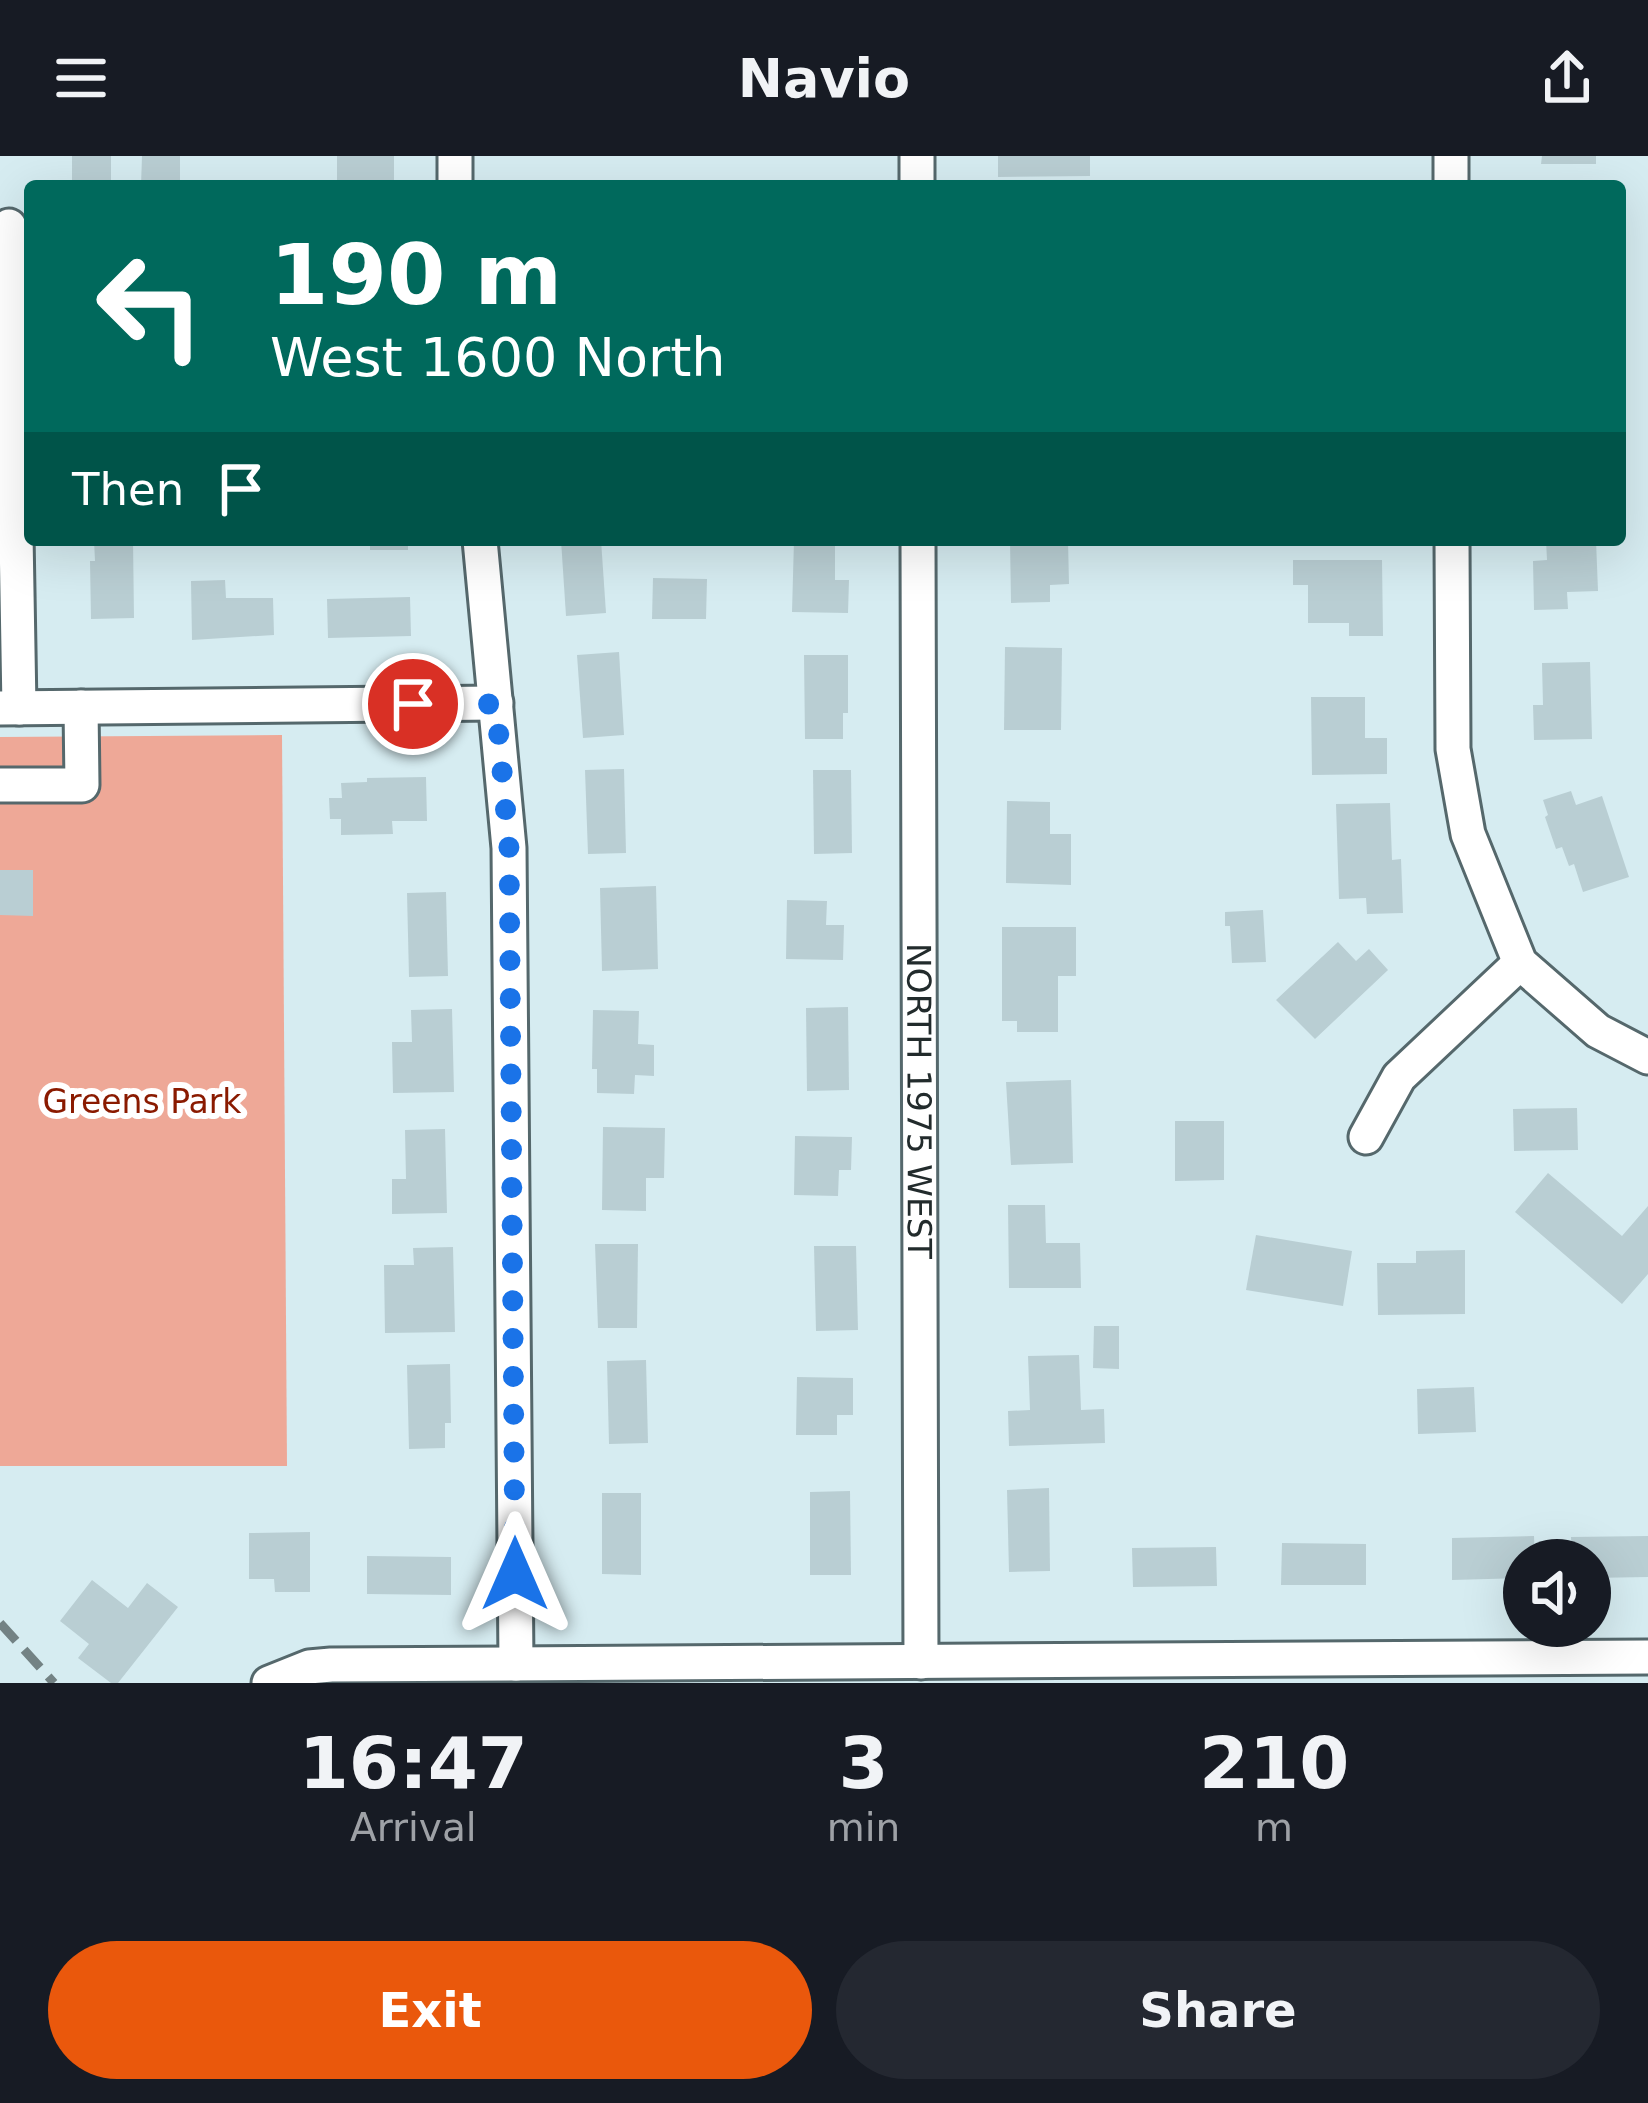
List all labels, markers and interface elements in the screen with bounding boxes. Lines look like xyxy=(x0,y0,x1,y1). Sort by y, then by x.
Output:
icon: menu xyxy=(48,45,114,111)
icon: share xyxy=(1534,45,1600,111)
text: Navio xyxy=(738,47,910,110)
text: 190 m xyxy=(270,226,562,324)
icon: left xyxy=(72,228,228,384)
text: West 1600 North xyxy=(270,326,726,389)
icon: arrive xyxy=(208,456,274,522)
text: Then xyxy=(72,463,184,516)
pin xyxy=(362,653,464,755)
icon: arrive xyxy=(380,671,446,737)
street label: NORTH 1975 WEST xyxy=(900,943,939,1260)
park label: Greens Park xyxy=(43,1082,242,1121)
position arrow xyxy=(452,1511,578,1637)
map controls xyxy=(1503,1539,1611,1647)
button: sound xyxy=(1503,1539,1611,1647)
text: 16:47 xyxy=(299,1721,528,1805)
text: 3 xyxy=(838,1721,888,1805)
text: 210 xyxy=(1199,1721,1349,1805)
text: Arrival xyxy=(350,1805,477,1850)
text: min xyxy=(827,1805,900,1850)
text: m xyxy=(1255,1805,1293,1850)
button: Exit xyxy=(48,1941,812,2079)
button: Share xyxy=(836,1941,1600,2079)

